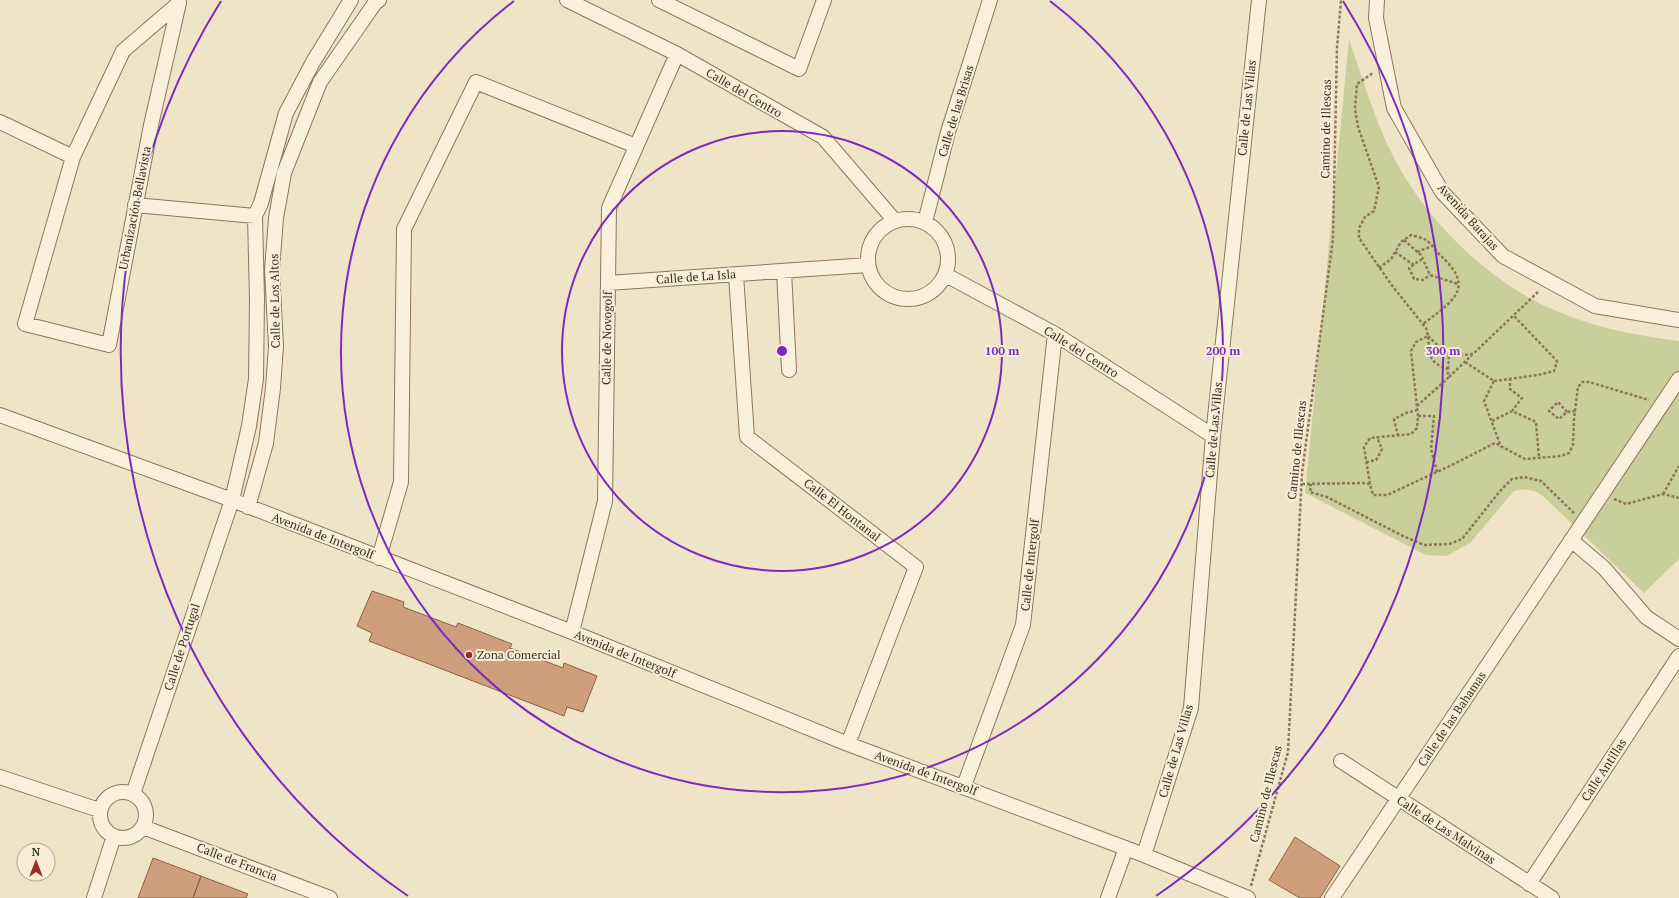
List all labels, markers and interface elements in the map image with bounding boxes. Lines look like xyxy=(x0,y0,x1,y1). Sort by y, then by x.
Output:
street label: Calle de Las Villas xyxy=(1234,59,1259,157)
street label: Calle de las Brisas xyxy=(934,63,977,159)
street label: Calle del Centro xyxy=(703,65,785,121)
street label: Camino de Illescas xyxy=(1317,79,1334,179)
street label: Urbanización Bellavista xyxy=(115,145,154,271)
street label: Avenida Barajas xyxy=(1435,180,1502,253)
street label: Calle de Los Altos xyxy=(266,253,283,349)
street label: Calle de La Isla xyxy=(655,266,737,287)
street label: Calle de Novogolf xyxy=(598,290,615,385)
street label: Calle del Centro xyxy=(1041,323,1122,381)
text: 100 m xyxy=(985,343,1019,358)
text: 200 m xyxy=(1206,343,1240,358)
text: 300 m xyxy=(1426,343,1460,358)
centre of rings xyxy=(775,344,789,358)
street label: Calle de Las Villas xyxy=(1202,381,1225,479)
street label: Camino de Illescas xyxy=(1284,400,1309,500)
street label: Calle El Hontanal xyxy=(801,475,884,544)
street label: Avenida de Intergolf xyxy=(270,509,377,562)
street label: Calle de Intergolf xyxy=(1017,517,1042,612)
street label: Calle de Portugal xyxy=(160,601,203,692)
street label: Avenida de Intergolf xyxy=(572,626,679,681)
place label: Zona Comercial xyxy=(477,647,561,662)
marker: Zona Comercial xyxy=(464,650,474,660)
street label: Calle de las Bahamas xyxy=(1414,668,1489,769)
street label: Calle de Las Villas xyxy=(1155,703,1196,799)
street label: Calle Antillas xyxy=(1578,736,1629,804)
street label: Camino de Illescas xyxy=(1246,744,1285,844)
street label: Avenida de Intergolf xyxy=(873,747,980,798)
street label: Calle de Las Malvinas xyxy=(1394,792,1498,867)
street label: Calle de Francia xyxy=(195,839,280,884)
north arrow xyxy=(16,842,56,882)
text: N xyxy=(32,845,41,859)

